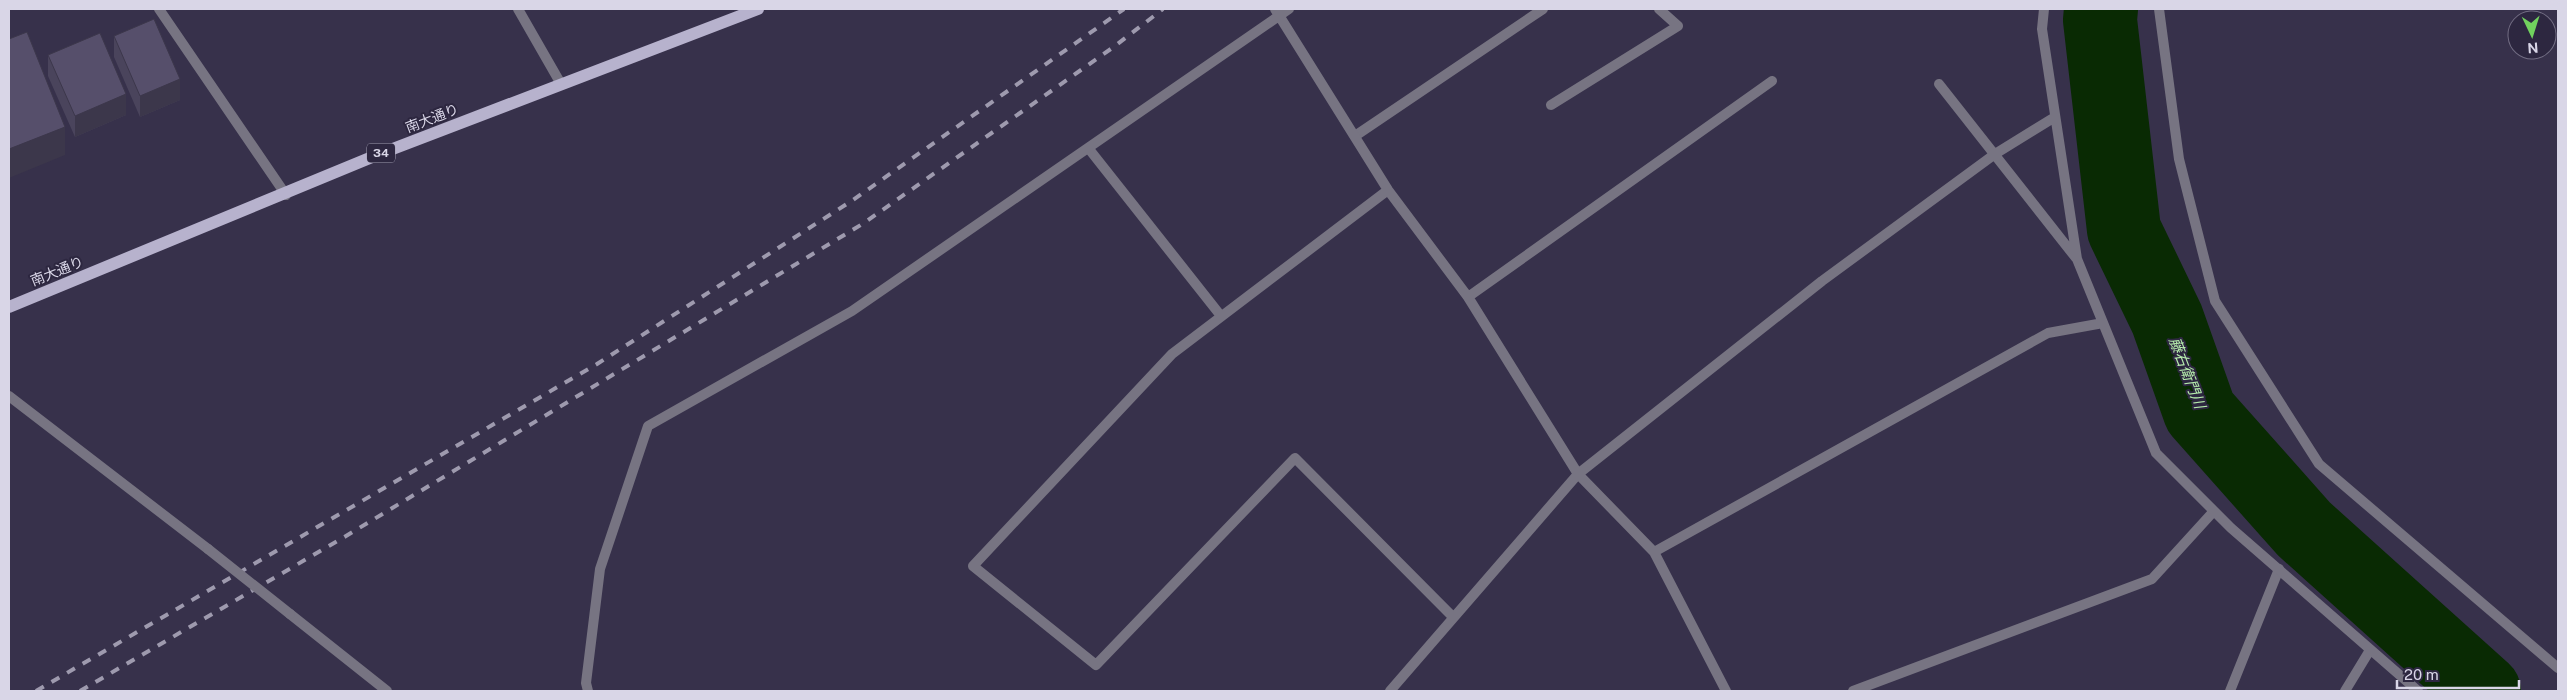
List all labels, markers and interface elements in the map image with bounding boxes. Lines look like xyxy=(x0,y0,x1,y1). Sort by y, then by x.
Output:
north arrow xyxy=(2507,10,2557,60)
text: N xyxy=(2527,40,2539,56)
street label: 南大通り xyxy=(403,100,461,136)
road number: 34 xyxy=(367,144,395,162)
street label: 南大通り xyxy=(28,253,86,289)
water label: 藤右衛門川 xyxy=(2166,335,2210,413)
scale bar xyxy=(2397,658,2520,690)
text: 20 m xyxy=(2404,666,2439,683)

